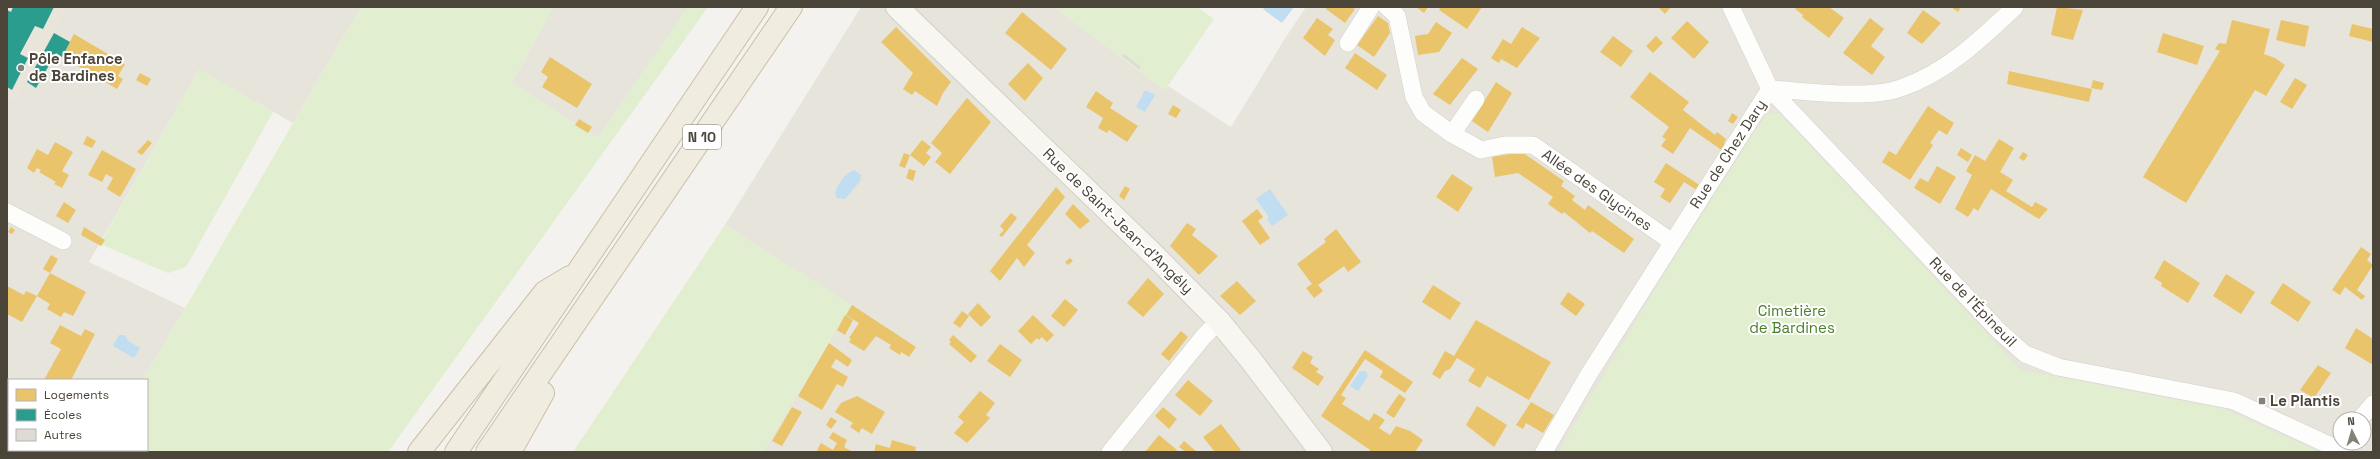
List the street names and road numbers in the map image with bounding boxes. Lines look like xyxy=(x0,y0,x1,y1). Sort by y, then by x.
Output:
street label: Rue de Chez Dary xyxy=(1685,96,1770,212)
road number: N 10 xyxy=(683,125,721,149)
street label: Rue de Saint-Jean-d'Angély xyxy=(1039,144,1198,298)
street label: Allée des Glycines xyxy=(1539,144,1656,235)
street label: Rue de l'Épineuil xyxy=(1926,253,2021,351)

